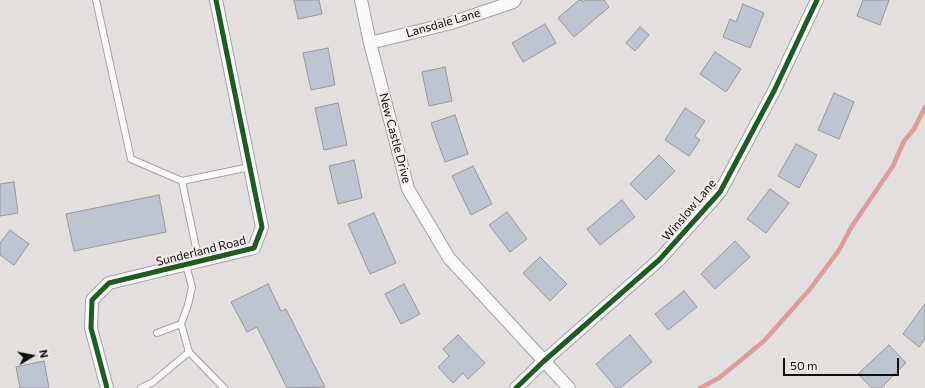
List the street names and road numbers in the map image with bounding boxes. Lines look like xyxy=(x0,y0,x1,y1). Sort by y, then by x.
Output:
street label: Lansdale Lane xyxy=(404,6,482,40)
street label: New Castle Drive xyxy=(376,91,414,185)
street label: Winslow Lane xyxy=(659,176,719,244)
street label: Sunderland Road xyxy=(155,233,247,269)

